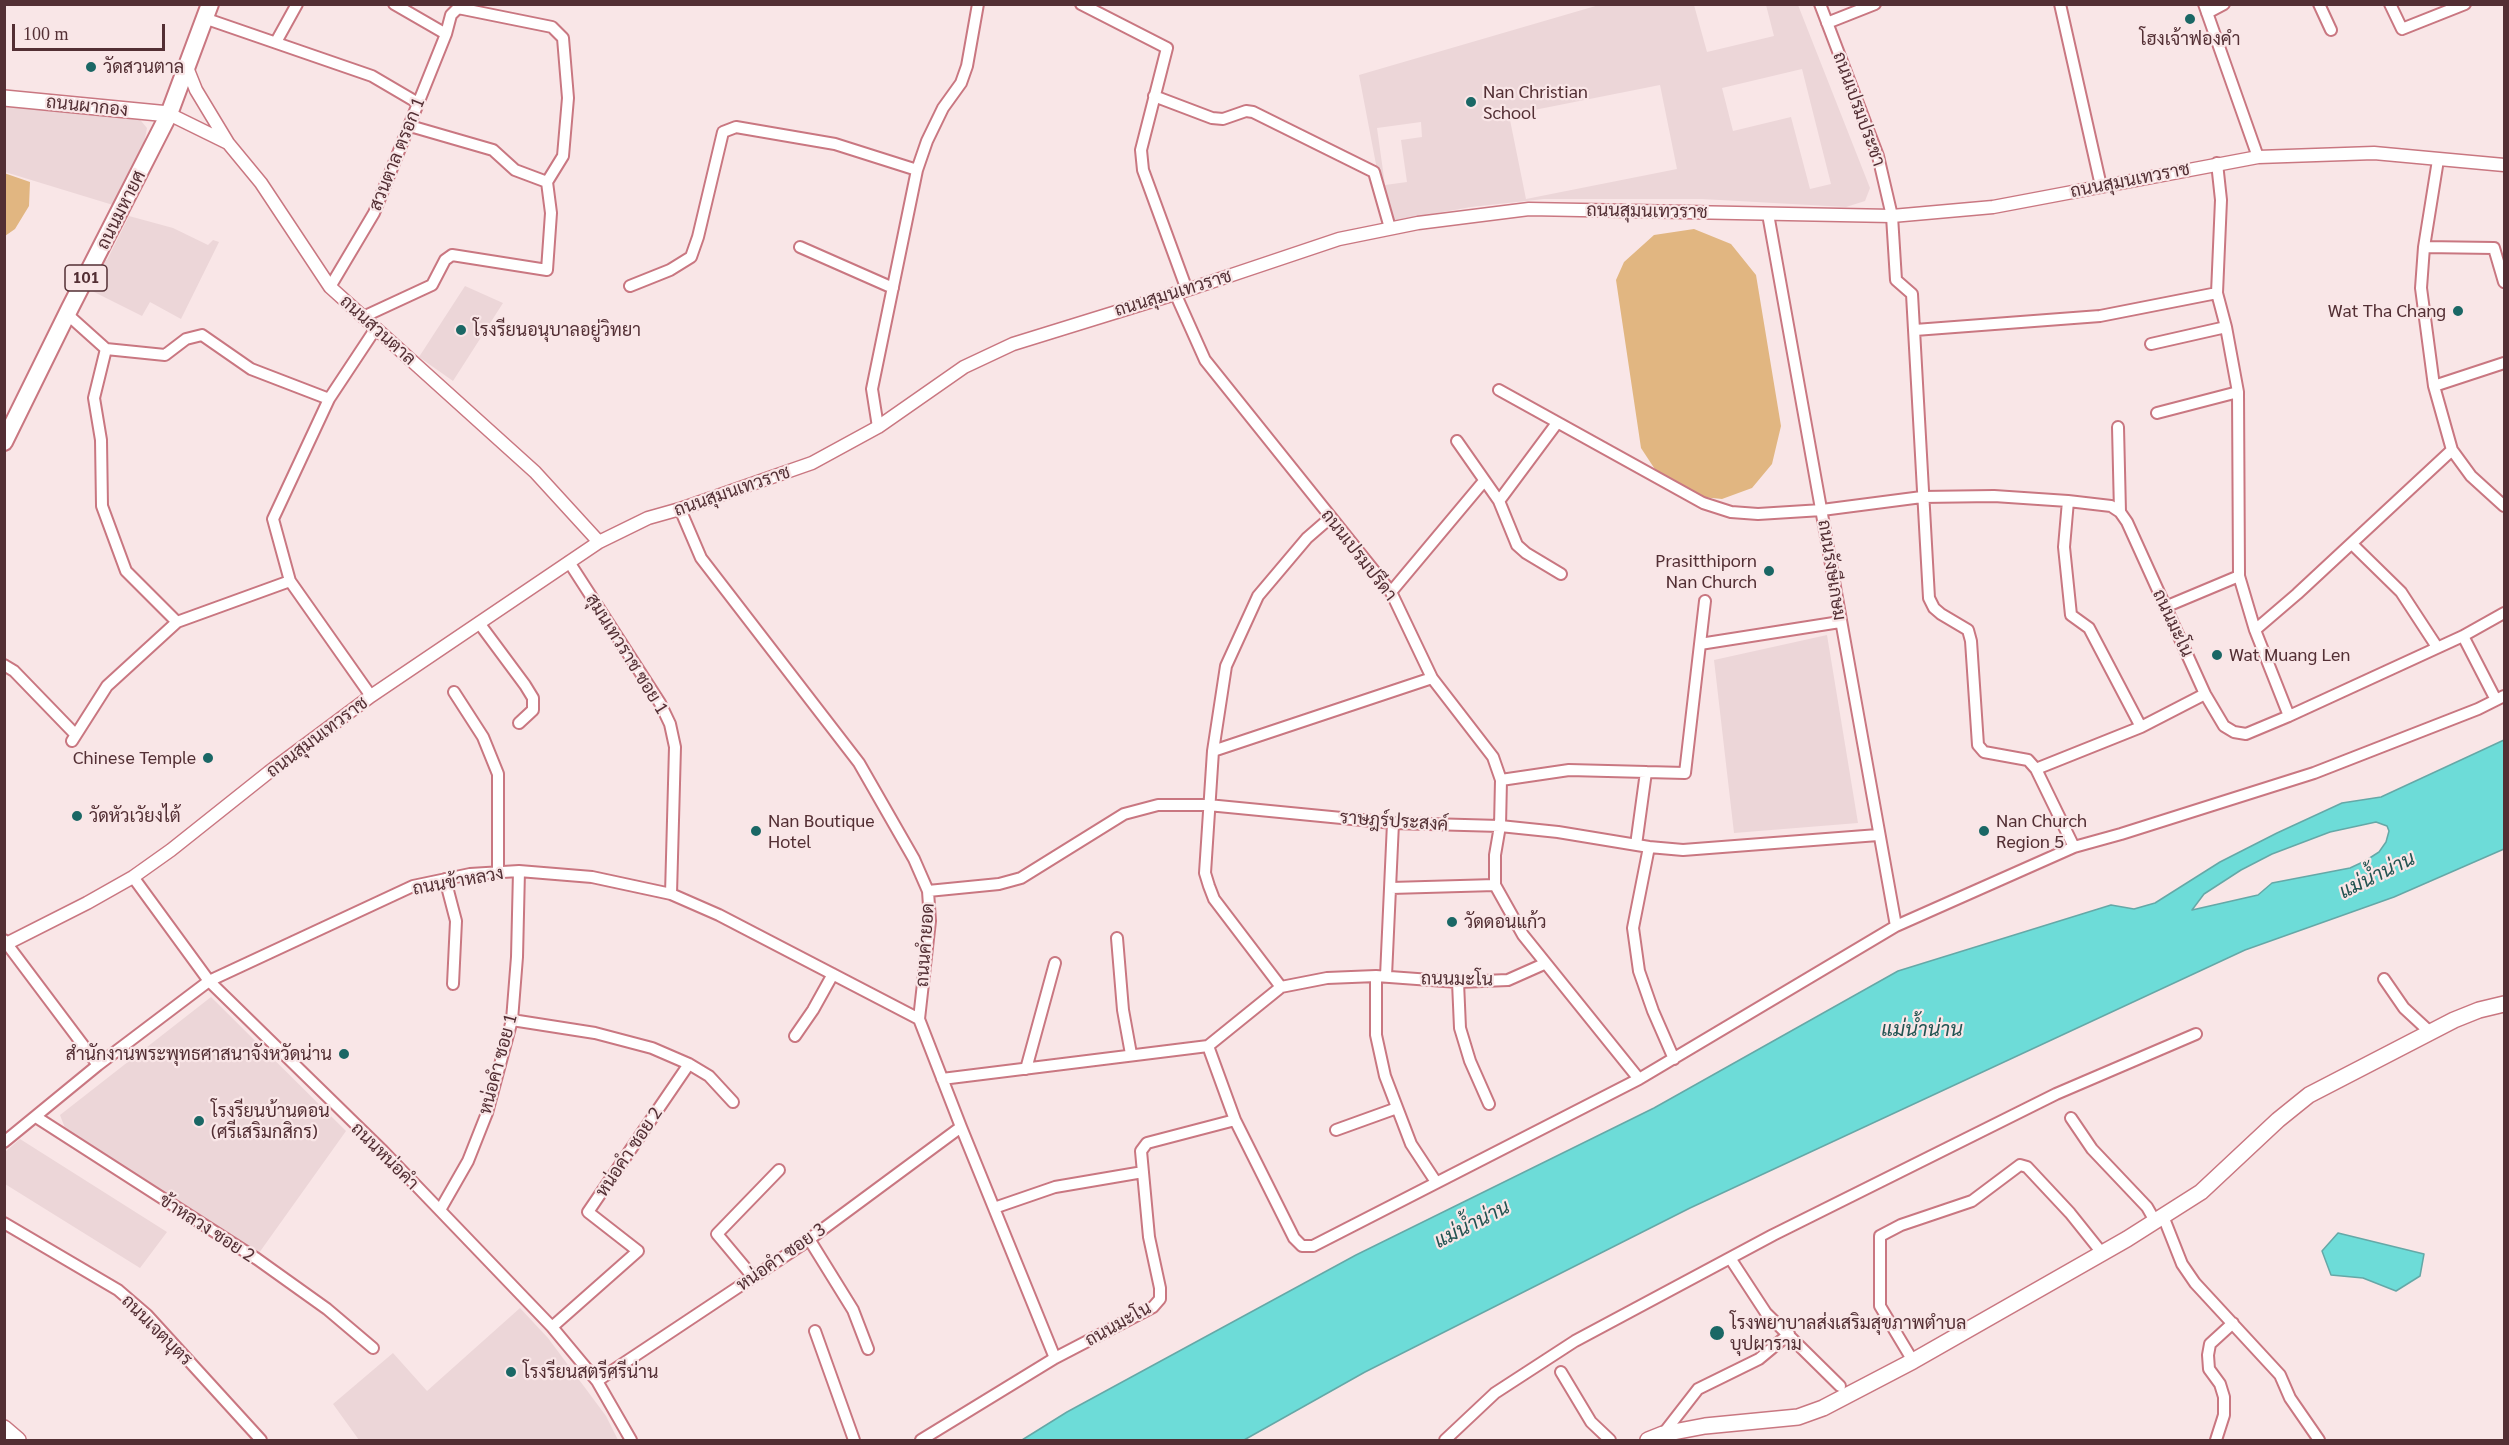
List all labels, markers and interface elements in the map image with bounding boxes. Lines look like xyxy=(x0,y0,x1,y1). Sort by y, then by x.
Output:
scale bar xyxy=(15,12,168,50)
marker: โฮงเจ้าฟองคำ xyxy=(2183,12,2197,26)
text: 100 m xyxy=(23,24,69,44)
place label: โฮงเจ้าฟองคำ xyxy=(2140,28,2240,50)
street label: ถนนเปรมประชา xyxy=(1828,49,1890,169)
place label: วัดสวนตาล xyxy=(103,56,184,78)
marker: วัดสวนตาล xyxy=(84,60,98,74)
place label: Nan Christian School xyxy=(1483,81,1588,124)
street label: ถนนผากอง xyxy=(45,91,129,121)
street label: สวนตาล ตรอก 1 xyxy=(364,94,430,214)
marker: Nan Christian School xyxy=(1464,95,1478,109)
street label: ถนนสุมนเทวราช xyxy=(2068,158,2192,202)
street label: ถนนมหายศ xyxy=(92,167,150,253)
street label: ถนนสุมนเทวราช xyxy=(1586,199,1708,223)
road number: 101 xyxy=(65,265,107,291)
street label: ถนนสุมนเทวราช xyxy=(1112,265,1234,321)
street label: ถนนสวนตาล xyxy=(336,290,420,370)
place label: Wat Tha Chang xyxy=(2328,300,2446,322)
marker: Wat Tha Chang xyxy=(2451,304,2465,318)
place label: โรงรียนอนุบาลอยู่วิทยา xyxy=(473,319,641,341)
marker: โรงรียนอนุบาลอยู่วิทยา xyxy=(454,323,468,337)
street label: ถนนสุมนเทวราช xyxy=(671,461,793,521)
street label: ถนนเปรมปรีดา xyxy=(1317,505,1401,605)
street label: ถนนรังษีเกษม xyxy=(1813,518,1851,622)
place label: Prasitthiporn Nan Church xyxy=(1655,550,1757,592)
marker: Prasitthiporn Nan Church xyxy=(1762,564,1776,578)
street label: ถนนมะโน xyxy=(2148,586,2198,660)
street label: สุมนเทวราช ซอย 1 xyxy=(581,590,673,718)
place label: Wat Muang Len xyxy=(2229,644,2350,666)
marker: Wat Muang Len xyxy=(2210,648,2224,662)
street label: ถนนสุมนเทวราช xyxy=(262,692,372,782)
place label: Chinese Temple xyxy=(73,747,196,769)
marker: Chinese Temple xyxy=(201,751,215,765)
place label: วัดหัวเวัยงไต้ xyxy=(89,805,181,827)
street label: ราษฎร์ประสงค์ xyxy=(1339,806,1449,836)
marker: วัดหัวเวัยงไต้ xyxy=(70,809,84,823)
place label: Nan Boutique Hotel xyxy=(768,810,875,852)
place label: Nan Church Region 5 xyxy=(1996,810,2087,852)
marker: Nan Boutique Hotel xyxy=(749,824,763,838)
marker: Nan Church Region 5 xyxy=(1977,824,1991,838)
water label: แม่น้ำน่าน xyxy=(2335,846,2419,904)
street label: ถนนข้าหลวง xyxy=(411,862,505,900)
street label: ถนนคำยอด xyxy=(911,902,939,988)
place label: วัดดอนแก้ว xyxy=(1464,911,1547,933)
marker: วัดดอนแก้ว xyxy=(1445,915,1459,929)
street label: ถนนมะโน xyxy=(1421,968,1493,990)
street label: หน่อคำ ซอย 1 xyxy=(474,1011,522,1117)
water label: แม่น้ำน่าน xyxy=(1881,1018,1963,1042)
place label: สำนักงานพระพุทธศาสนาจังหวัดน่าน xyxy=(65,1043,332,1065)
marker: สำนักงานพระพุทธศาสนาจังหวัดน่าน xyxy=(337,1047,351,1061)
place label: โรงรียนบ้านดอน (ศรีเสริมกสิกร) xyxy=(211,1100,330,1142)
street label: หน่อคำ ซอย 2 xyxy=(591,1103,667,1201)
marker: โรงรียนบ้านดอน (ศรีเสริมกสิกร) xyxy=(192,1114,206,1128)
street label: ถนนหน่อคำ xyxy=(347,1118,423,1194)
street label: ข้าหลวง ซอย 2 xyxy=(155,1189,259,1267)
water label: แม่น้ำน่าน xyxy=(1430,1195,1514,1253)
street label: หน่อคำ ซอย 3 xyxy=(732,1218,830,1296)
street label: ถนนเจตบุตร xyxy=(117,1290,197,1370)
street label: ถนนมะโน xyxy=(1081,1297,1155,1351)
place label: โรงพยาบาลส่งเสริมสุขภาพตำบล บุปผาราม xyxy=(1730,1312,1966,1354)
marker: โรงพยาบาลส่งเสริมสุขภาพตำบล บุปผาราม xyxy=(1708,1324,1726,1342)
place label: โรงรียนสตรีศรีน่าน xyxy=(523,1361,658,1383)
marker: โรงรียนสตรีศรีน่าน xyxy=(504,1365,518,1379)

